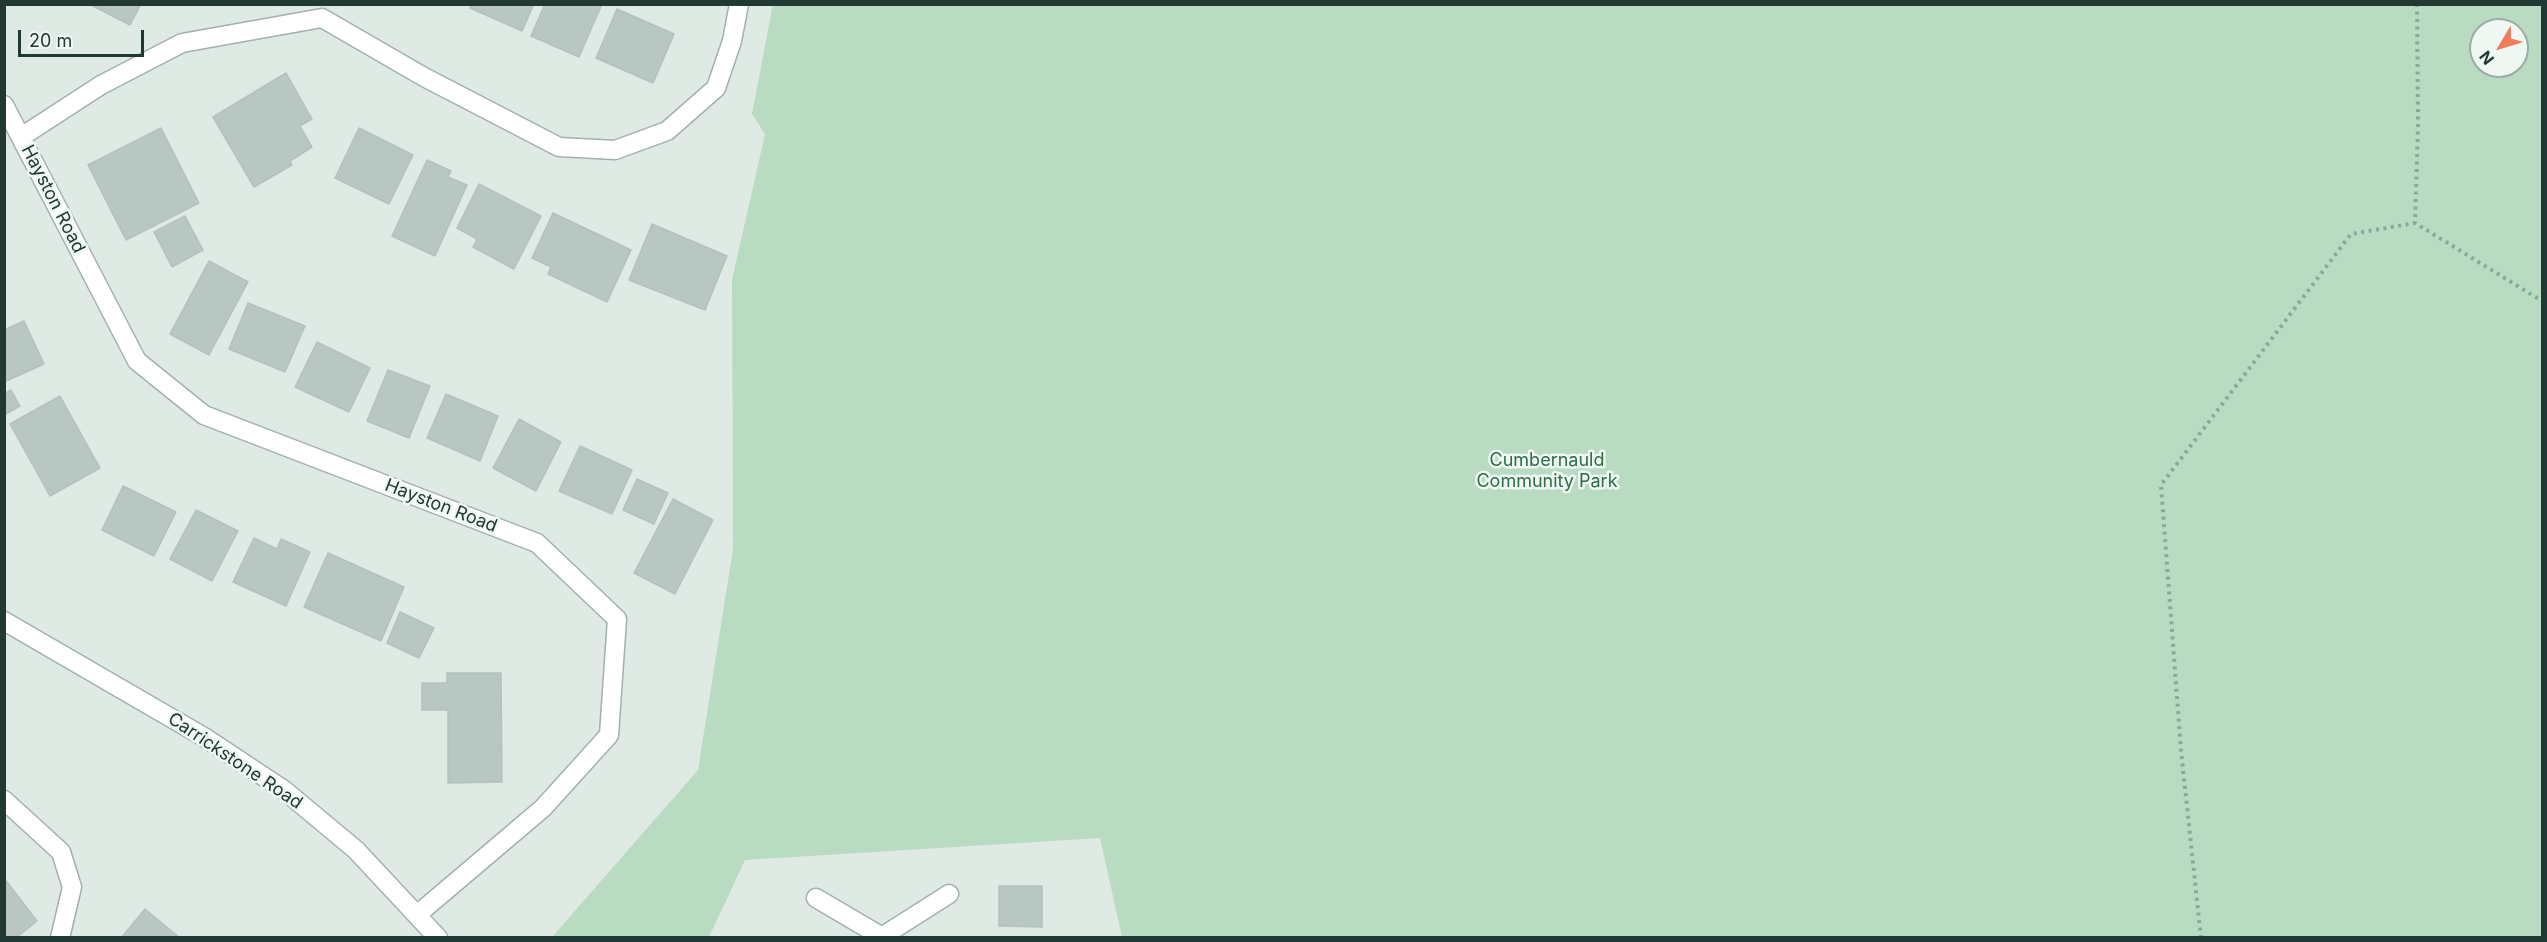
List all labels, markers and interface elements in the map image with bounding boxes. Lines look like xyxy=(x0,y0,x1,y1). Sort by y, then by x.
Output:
scale bar xyxy=(21,18,147,56)
north arrow xyxy=(2469,18,2529,78)
text: 20 m xyxy=(29,30,72,51)
text: N xyxy=(2475,47,2498,69)
street label: Hayston Road xyxy=(16,141,90,257)
park label: Cumbernauld Community Park xyxy=(1476,450,1618,492)
street label: Hayston Road xyxy=(382,475,500,537)
street label: Carrickstone Road xyxy=(164,708,306,814)

